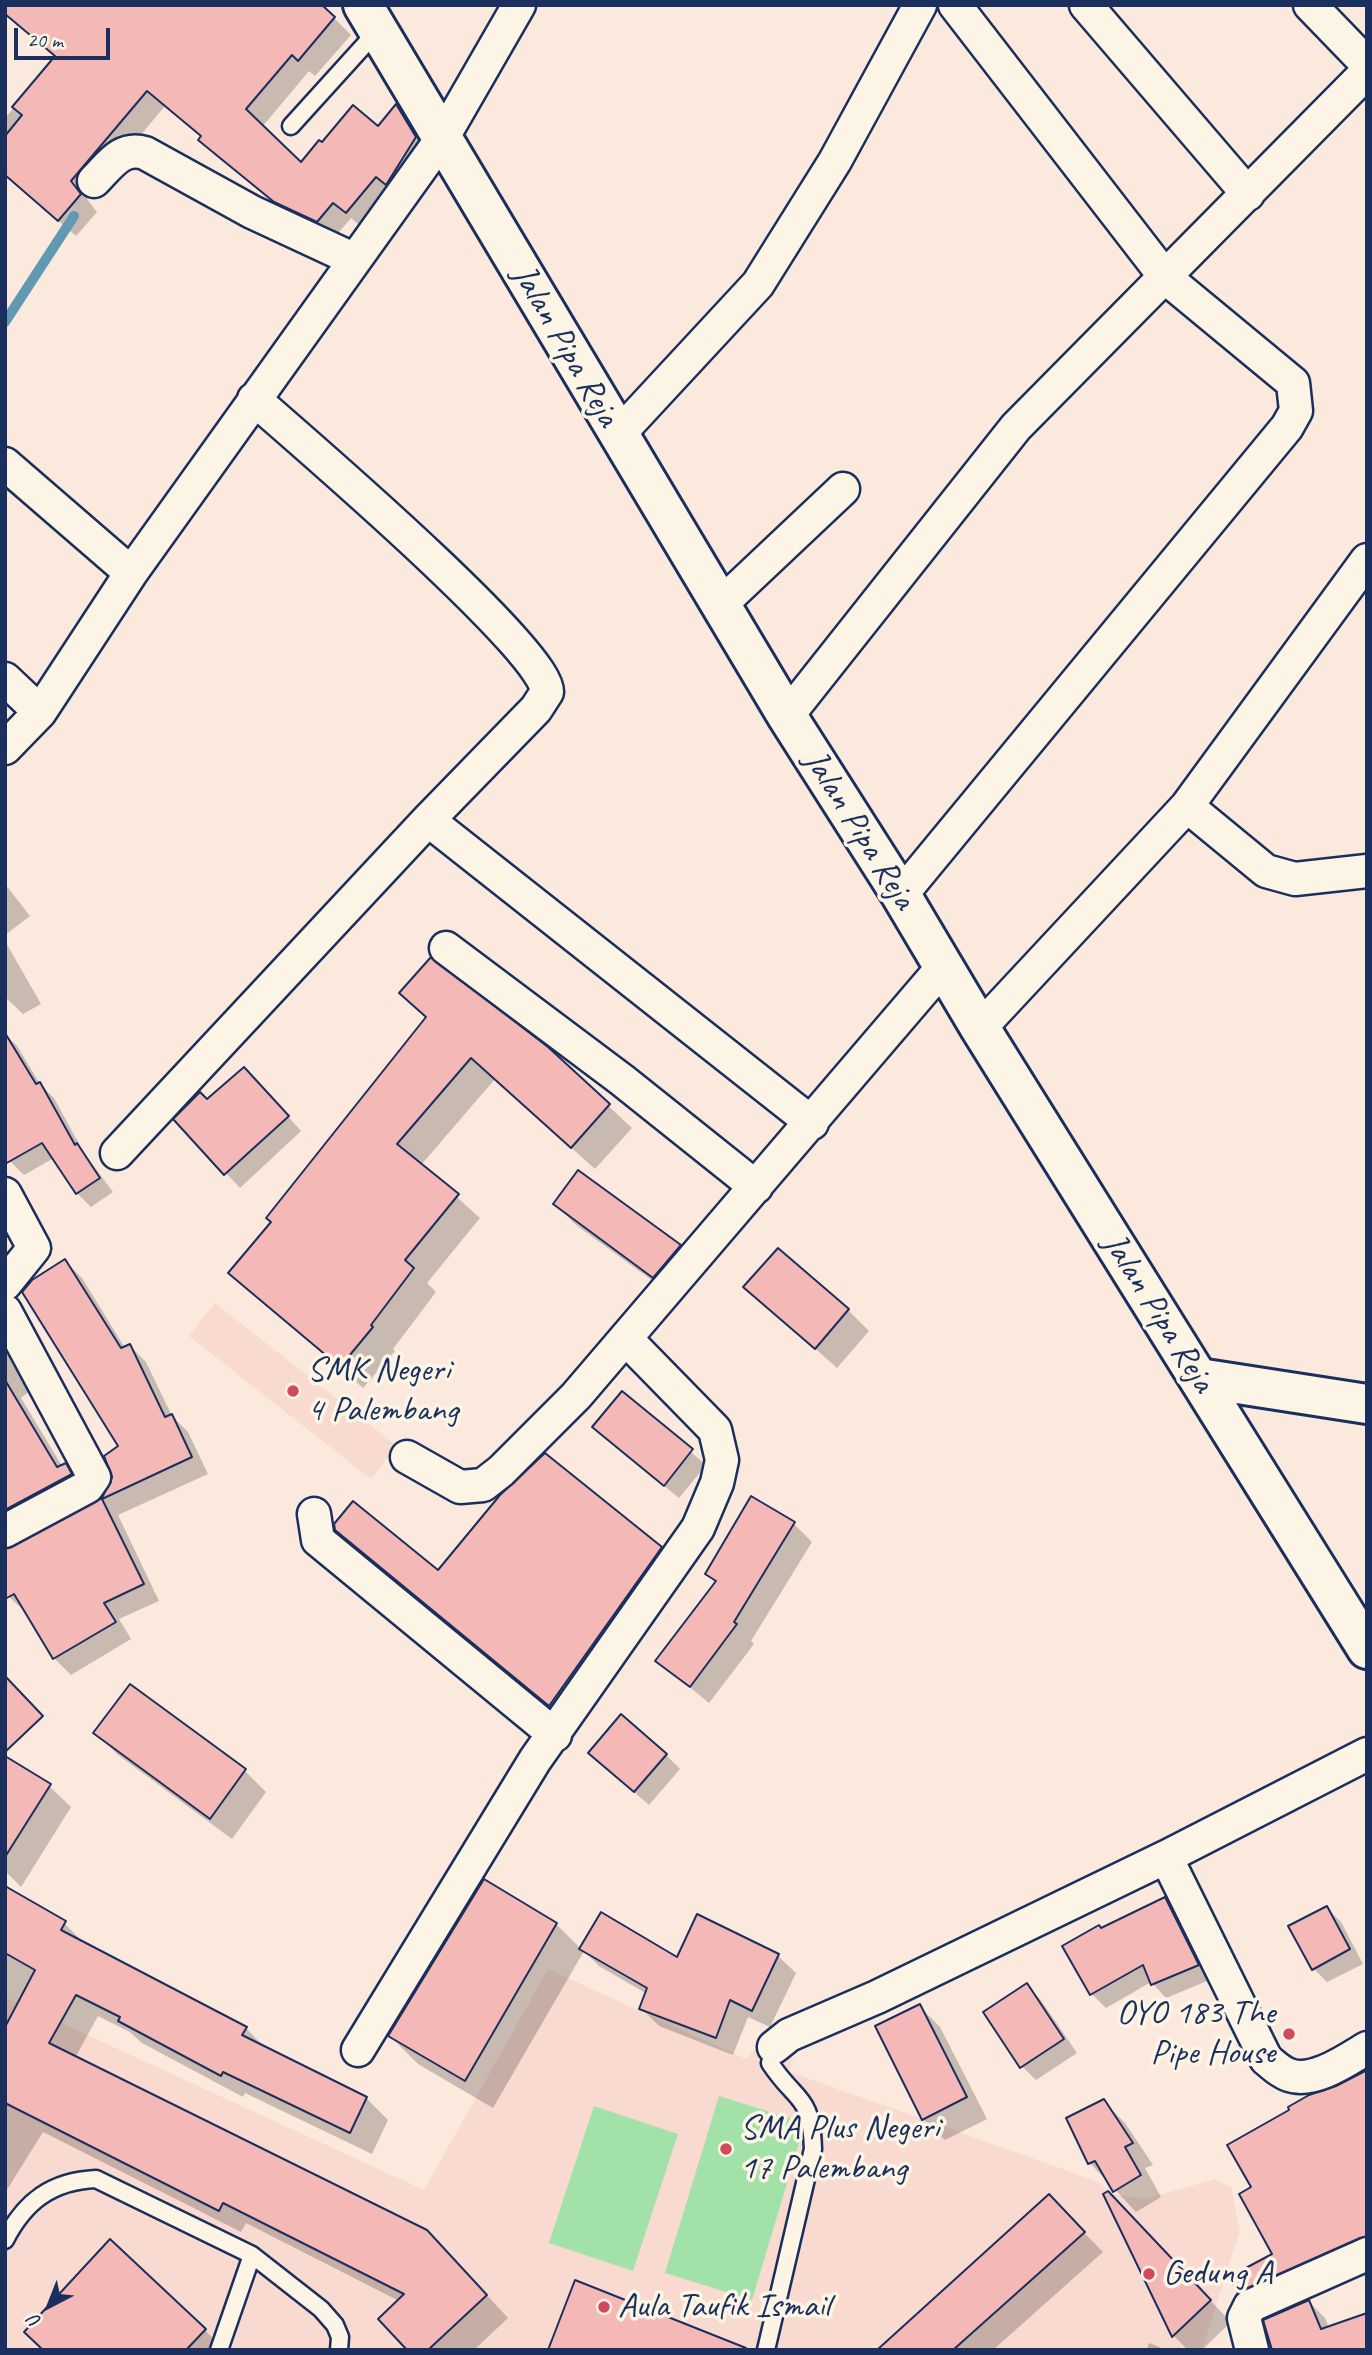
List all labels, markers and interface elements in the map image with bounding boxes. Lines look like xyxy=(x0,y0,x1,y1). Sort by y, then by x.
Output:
scale bar xyxy=(18,14,114,58)
text: 20 m xyxy=(27,27,63,53)
street label: Jalan Pipa Reja xyxy=(502,258,628,434)
street label: Jalan Pipa Reja xyxy=(794,743,924,917)
street label: Jalan Pipa Reja xyxy=(1093,1226,1223,1400)
place label: SMK Negeri 4 Palembang xyxy=(307,1350,458,1432)
marker: SMK Negeri 4 Palembang xyxy=(285,1383,301,1399)
place label: OYO 183 The Pipe House xyxy=(1117,1993,1275,2075)
marker: OYO 183 The Pipe House xyxy=(1281,2026,1297,2042)
place label: SMA Plus Negeri 17 Palembang xyxy=(740,2108,939,2190)
marker: SMA Plus Negeri 17 Palembang xyxy=(718,2141,734,2157)
place label: Gedung A xyxy=(1163,2253,1272,2295)
marker: Gedung A xyxy=(1141,2266,1157,2282)
north arrow xyxy=(14,2271,84,2341)
place label: Aula Taufik Ismail xyxy=(618,2286,830,2328)
marker: Aula Taufik Ismail xyxy=(596,2299,612,2315)
text: U xyxy=(24,2310,46,2334)

